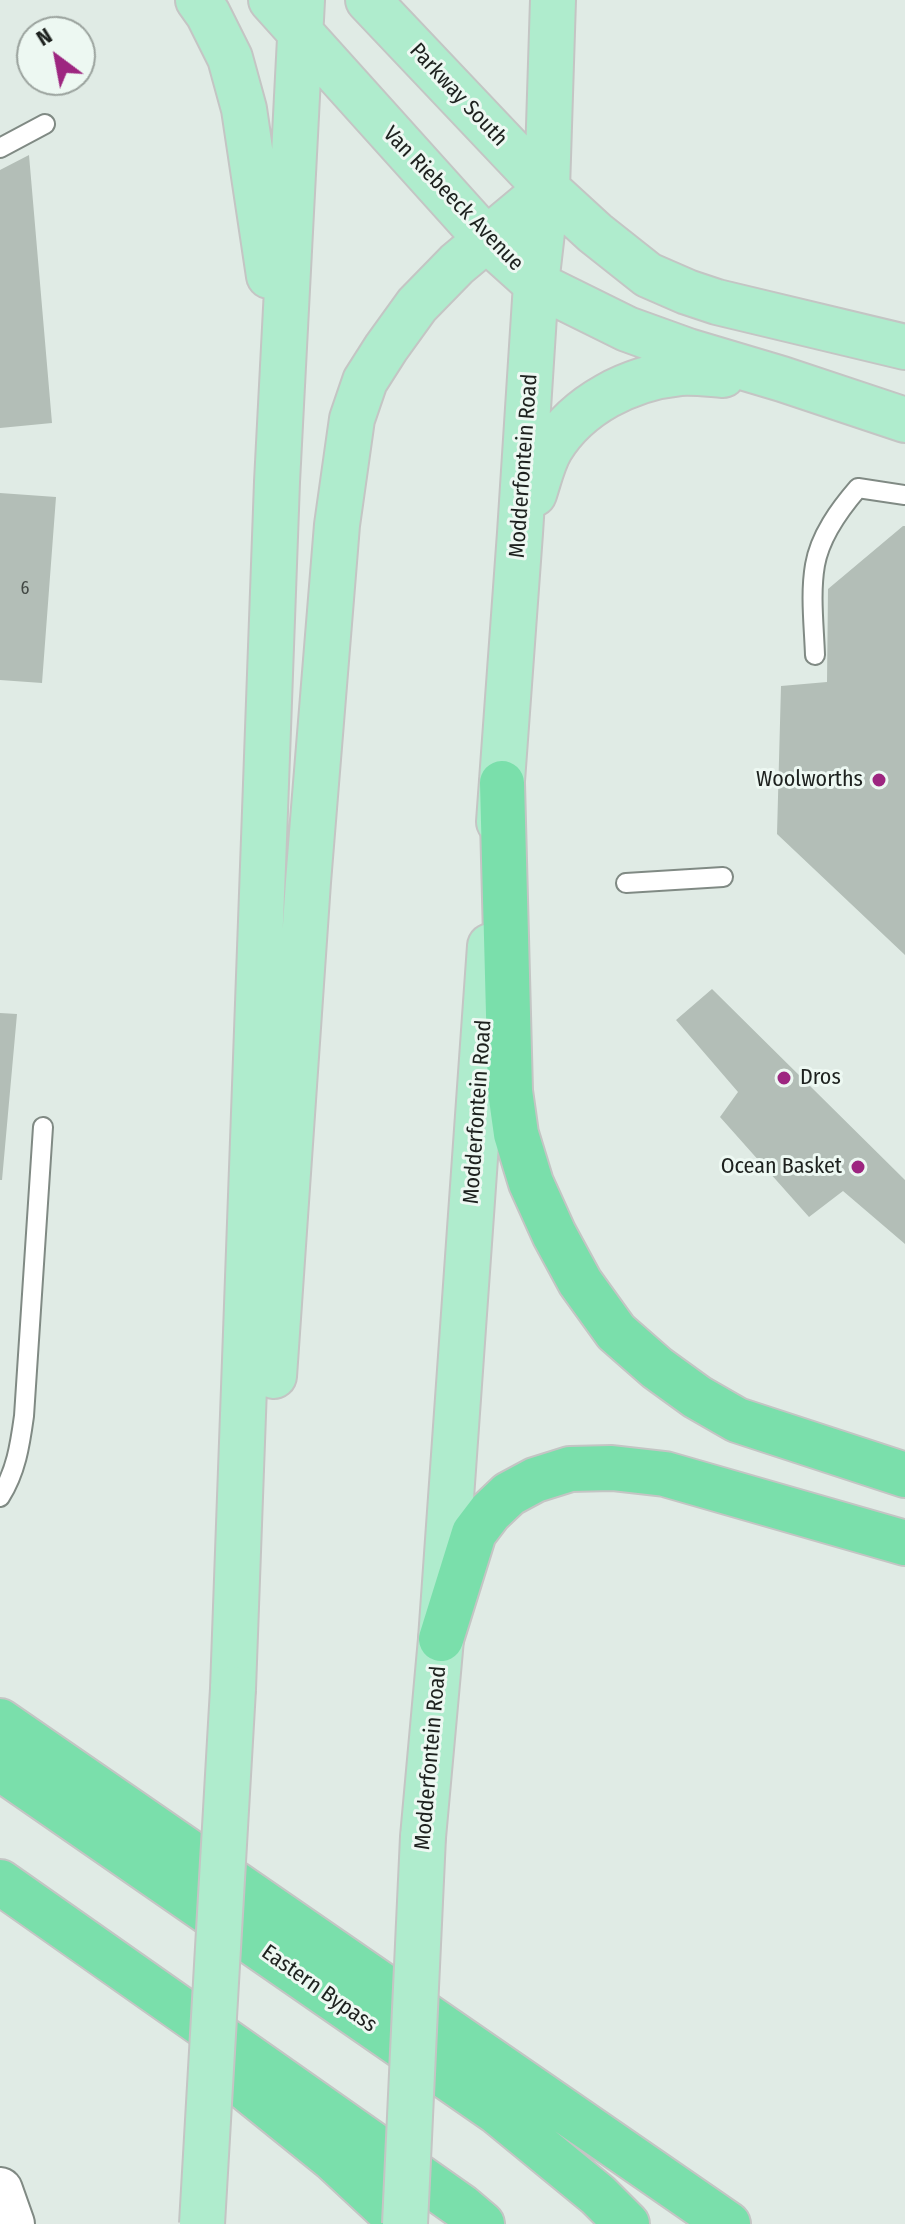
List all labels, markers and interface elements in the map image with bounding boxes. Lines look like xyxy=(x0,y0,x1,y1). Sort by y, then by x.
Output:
north arrow xyxy=(16,16,96,96)
text: N xyxy=(31,22,57,52)
street label: Parkway South xyxy=(404,38,512,152)
street label: Van Riebeeck Avenue xyxy=(377,121,529,277)
street label: Modderfontein Road xyxy=(504,373,544,559)
house number: 6 xyxy=(21,578,29,600)
place label: Woolworths xyxy=(756,767,863,793)
marker: Woolworths xyxy=(870,771,888,789)
street label: Modderfontein Road xyxy=(458,1019,498,1205)
place label: Dros xyxy=(800,1065,841,1091)
marker: Dros xyxy=(775,1069,793,1087)
place label: Ocean Basket xyxy=(721,1154,842,1180)
marker: Ocean Basket xyxy=(849,1158,867,1176)
street label: Modderfontein Road xyxy=(410,1665,452,1851)
street label: Eastern Bypass xyxy=(256,1940,382,2038)

